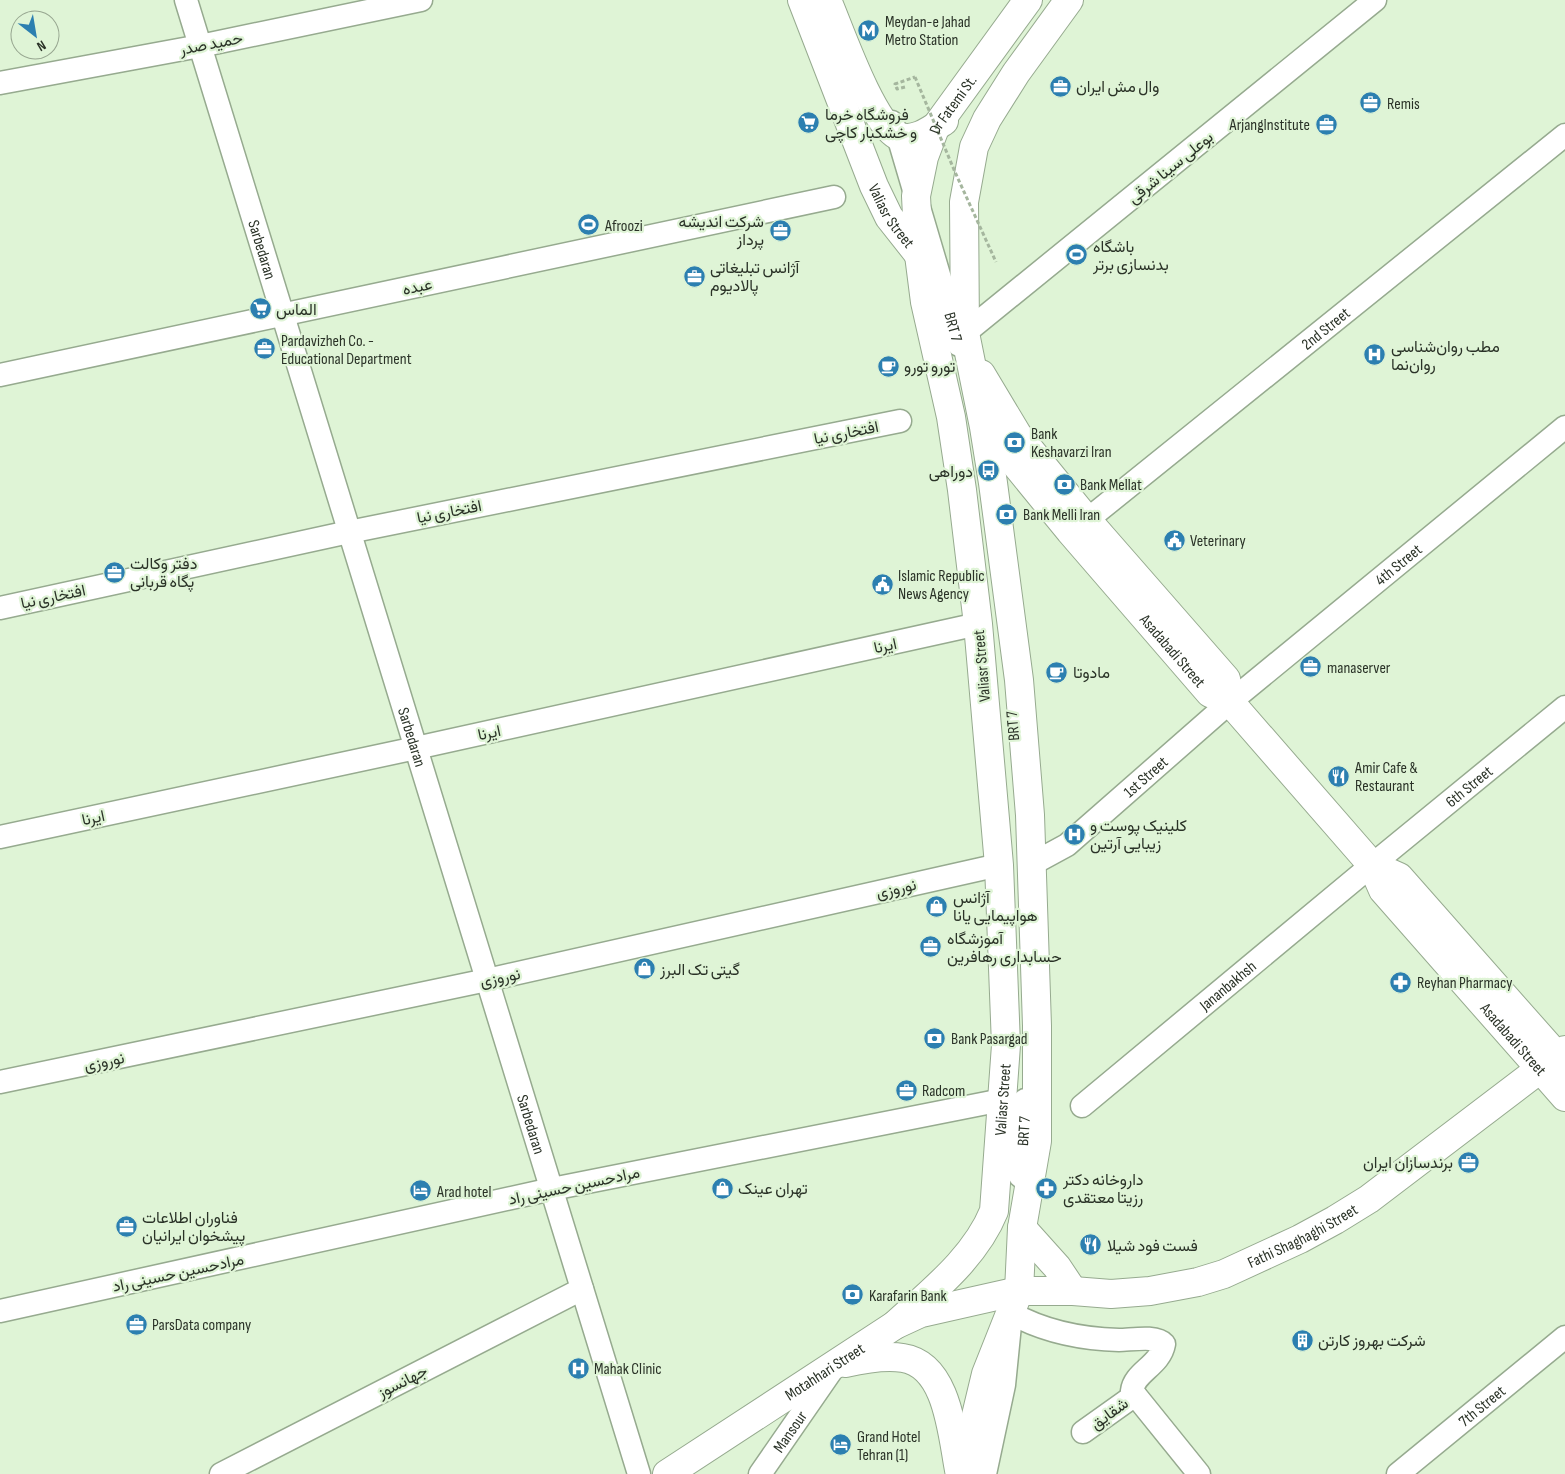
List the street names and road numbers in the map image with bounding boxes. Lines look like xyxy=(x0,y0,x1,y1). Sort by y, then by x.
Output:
street label: حمید صدر xyxy=(177,29,245,60)
street label: Dr Fatemi St. xyxy=(926,72,981,137)
street label: بوعلی سینا شرقی xyxy=(1124,128,1217,208)
street label: Valiasr Street xyxy=(863,181,918,252)
street label: Sarbedaran xyxy=(243,218,279,282)
street label: عبده xyxy=(401,275,434,300)
street label: 2nd Street xyxy=(1298,304,1354,354)
street label: BRT 7 xyxy=(939,310,966,345)
street label: افتخاری نیا xyxy=(812,418,880,449)
street label: افتخاری نیا xyxy=(415,497,483,528)
street label: 4th Street xyxy=(1372,540,1426,590)
street label: افتخاری نیا xyxy=(19,581,87,614)
street label: Asadabadi Street xyxy=(1135,610,1209,692)
street label: Valiasr Street xyxy=(970,629,995,703)
street label: ايرنا xyxy=(872,635,899,658)
street label: Sarbedaran xyxy=(393,706,429,769)
street label: BRT 7 xyxy=(1003,710,1024,742)
street label: ايرنا xyxy=(476,722,503,745)
street label: 1st Street xyxy=(1120,753,1172,802)
street label: 6th Street xyxy=(1442,762,1497,812)
street label: ايرنا xyxy=(80,807,107,830)
street label: نوروزی xyxy=(874,876,918,903)
street label: Jananbakhsh xyxy=(1195,957,1260,1016)
street label: نوروزی xyxy=(478,965,522,992)
street label: Asadabadi Street xyxy=(1475,999,1550,1080)
street label: نوروزی xyxy=(82,1049,126,1076)
street label: Valiasr Street xyxy=(991,1063,1016,1136)
street label: Sarbedaran xyxy=(512,1093,548,1156)
street label: BRT 7 xyxy=(1014,1115,1035,1147)
street label: مرادحسین حسینی راد xyxy=(507,1163,642,1210)
street label: Fathi Shaghaghi Street xyxy=(1245,1200,1362,1273)
street label: مرادحسین حسینی راد xyxy=(111,1250,246,1297)
street label: Motahhari Street xyxy=(782,1340,869,1405)
street label: جهانسوز xyxy=(374,1362,431,1403)
street label: 7th Street xyxy=(1455,1382,1510,1431)
street label: شقایق xyxy=(1087,1394,1132,1434)
street label: Mansour xyxy=(770,1407,812,1457)

